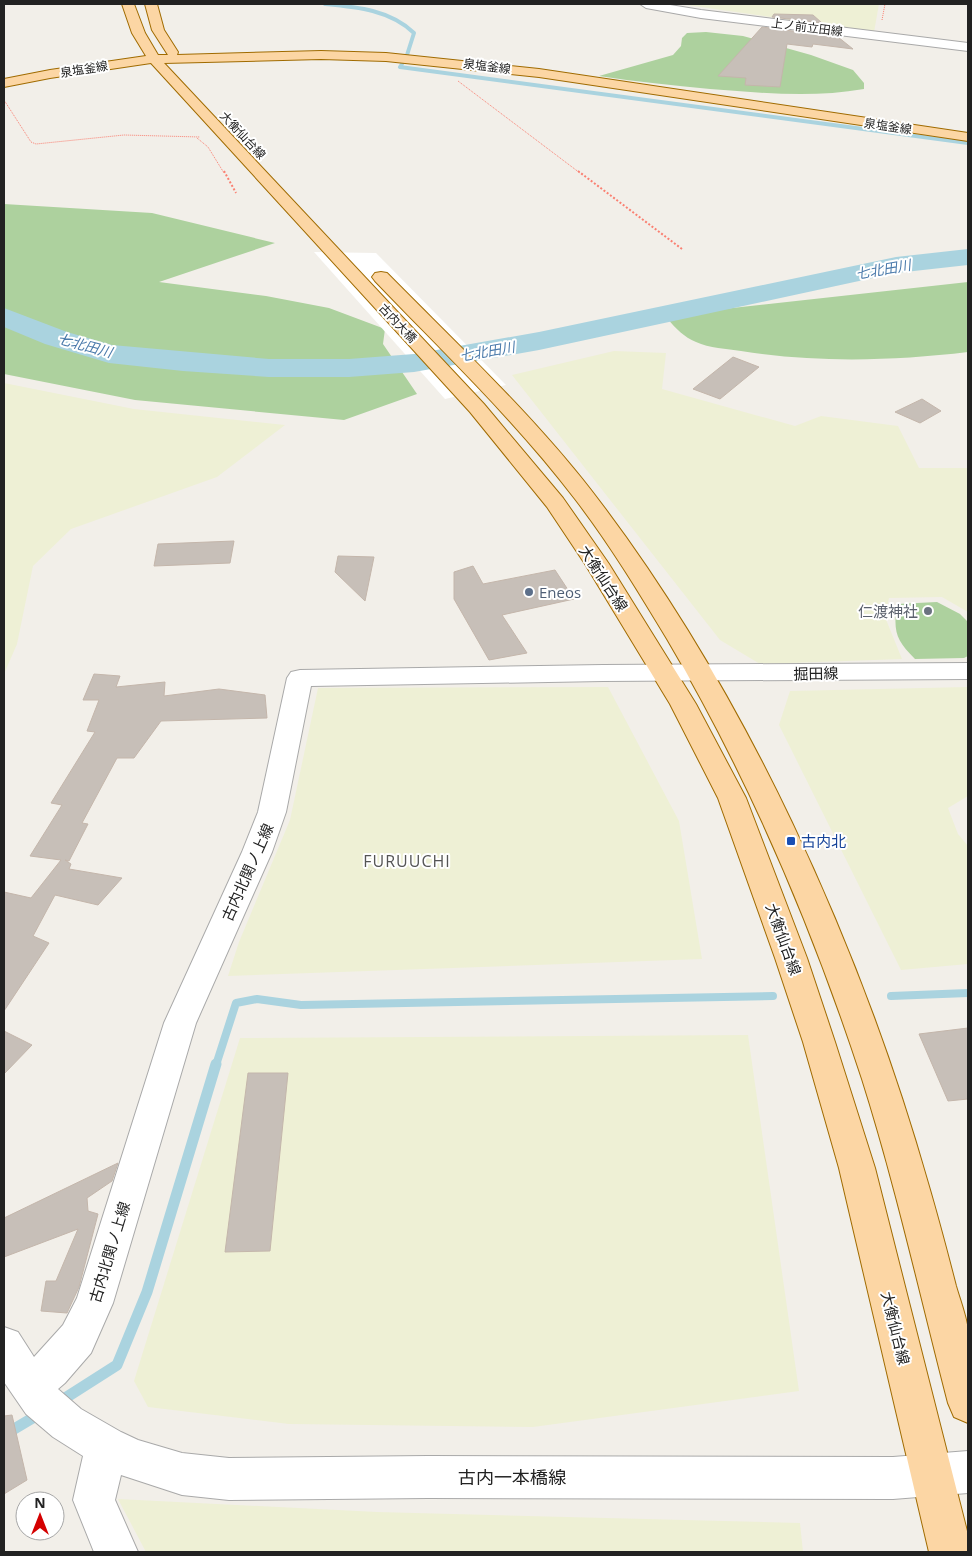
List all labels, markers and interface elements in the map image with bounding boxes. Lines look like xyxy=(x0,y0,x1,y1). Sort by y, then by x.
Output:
street label: 上ノ前立田線 xyxy=(770,14,844,40)
street label: 泉塩釜線 xyxy=(462,55,512,77)
street label: 泉塩釜線 xyxy=(59,57,109,81)
street label: 大衡仙台線 xyxy=(216,107,270,163)
street label: 泉塩釜線 xyxy=(863,114,913,138)
water label: 七北田川 xyxy=(854,254,914,283)
street label: 古内大橋 xyxy=(375,300,421,346)
water label: 七北田川 xyxy=(55,329,116,362)
water label: 七北田川 xyxy=(458,336,518,365)
street label: 大衡仙台線 xyxy=(575,541,633,615)
place label: Eneos xyxy=(539,582,581,602)
marker: Eneos xyxy=(523,586,535,598)
place label: 仁渡神社 xyxy=(858,601,918,621)
marker: 仁渡神社 xyxy=(922,605,934,617)
street label: 掘田線 xyxy=(793,663,839,683)
street label: 古内北関ノ上線 xyxy=(217,820,277,924)
place label: 古内北 xyxy=(801,831,846,851)
marker: 古内北 xyxy=(785,835,797,847)
district label: FURUUCHI xyxy=(363,850,451,872)
street label: 大衡仙台線 xyxy=(762,900,806,978)
street label: 古内北関ノ上線 xyxy=(84,1199,134,1305)
street label: 大衡仙台線 xyxy=(877,1289,915,1367)
street label: 古内一本橋線 xyxy=(458,1465,566,1489)
north arrow xyxy=(15,1491,65,1541)
text: N xyxy=(34,1493,46,1512)

